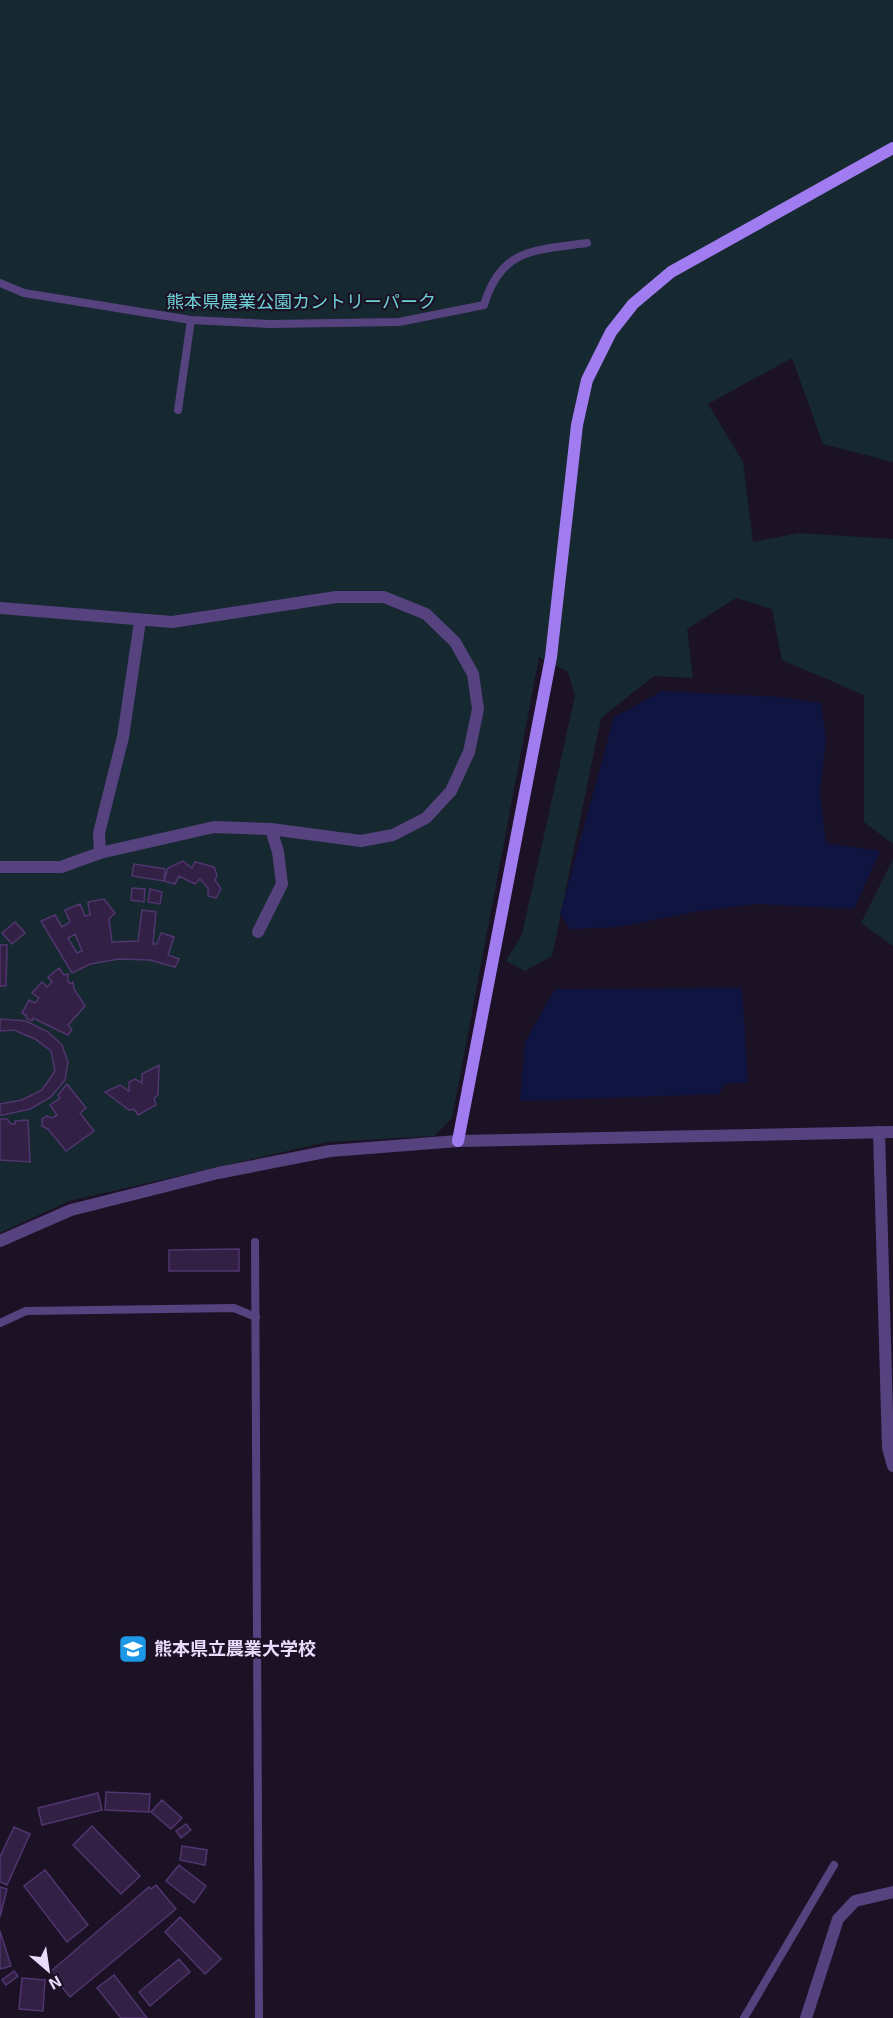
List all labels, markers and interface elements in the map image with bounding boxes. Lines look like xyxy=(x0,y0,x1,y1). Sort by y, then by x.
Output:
park label: 熊本県農業公園カントリーパーク xyxy=(166,290,436,312)
school or university icon: 熊本県立農業大学校 xyxy=(117,1633,149,1665)
place label: 熊本県立農業大学校 xyxy=(154,1637,316,1659)
north arrow xyxy=(18,1940,78,2000)
text: N xyxy=(46,1972,65,1995)

